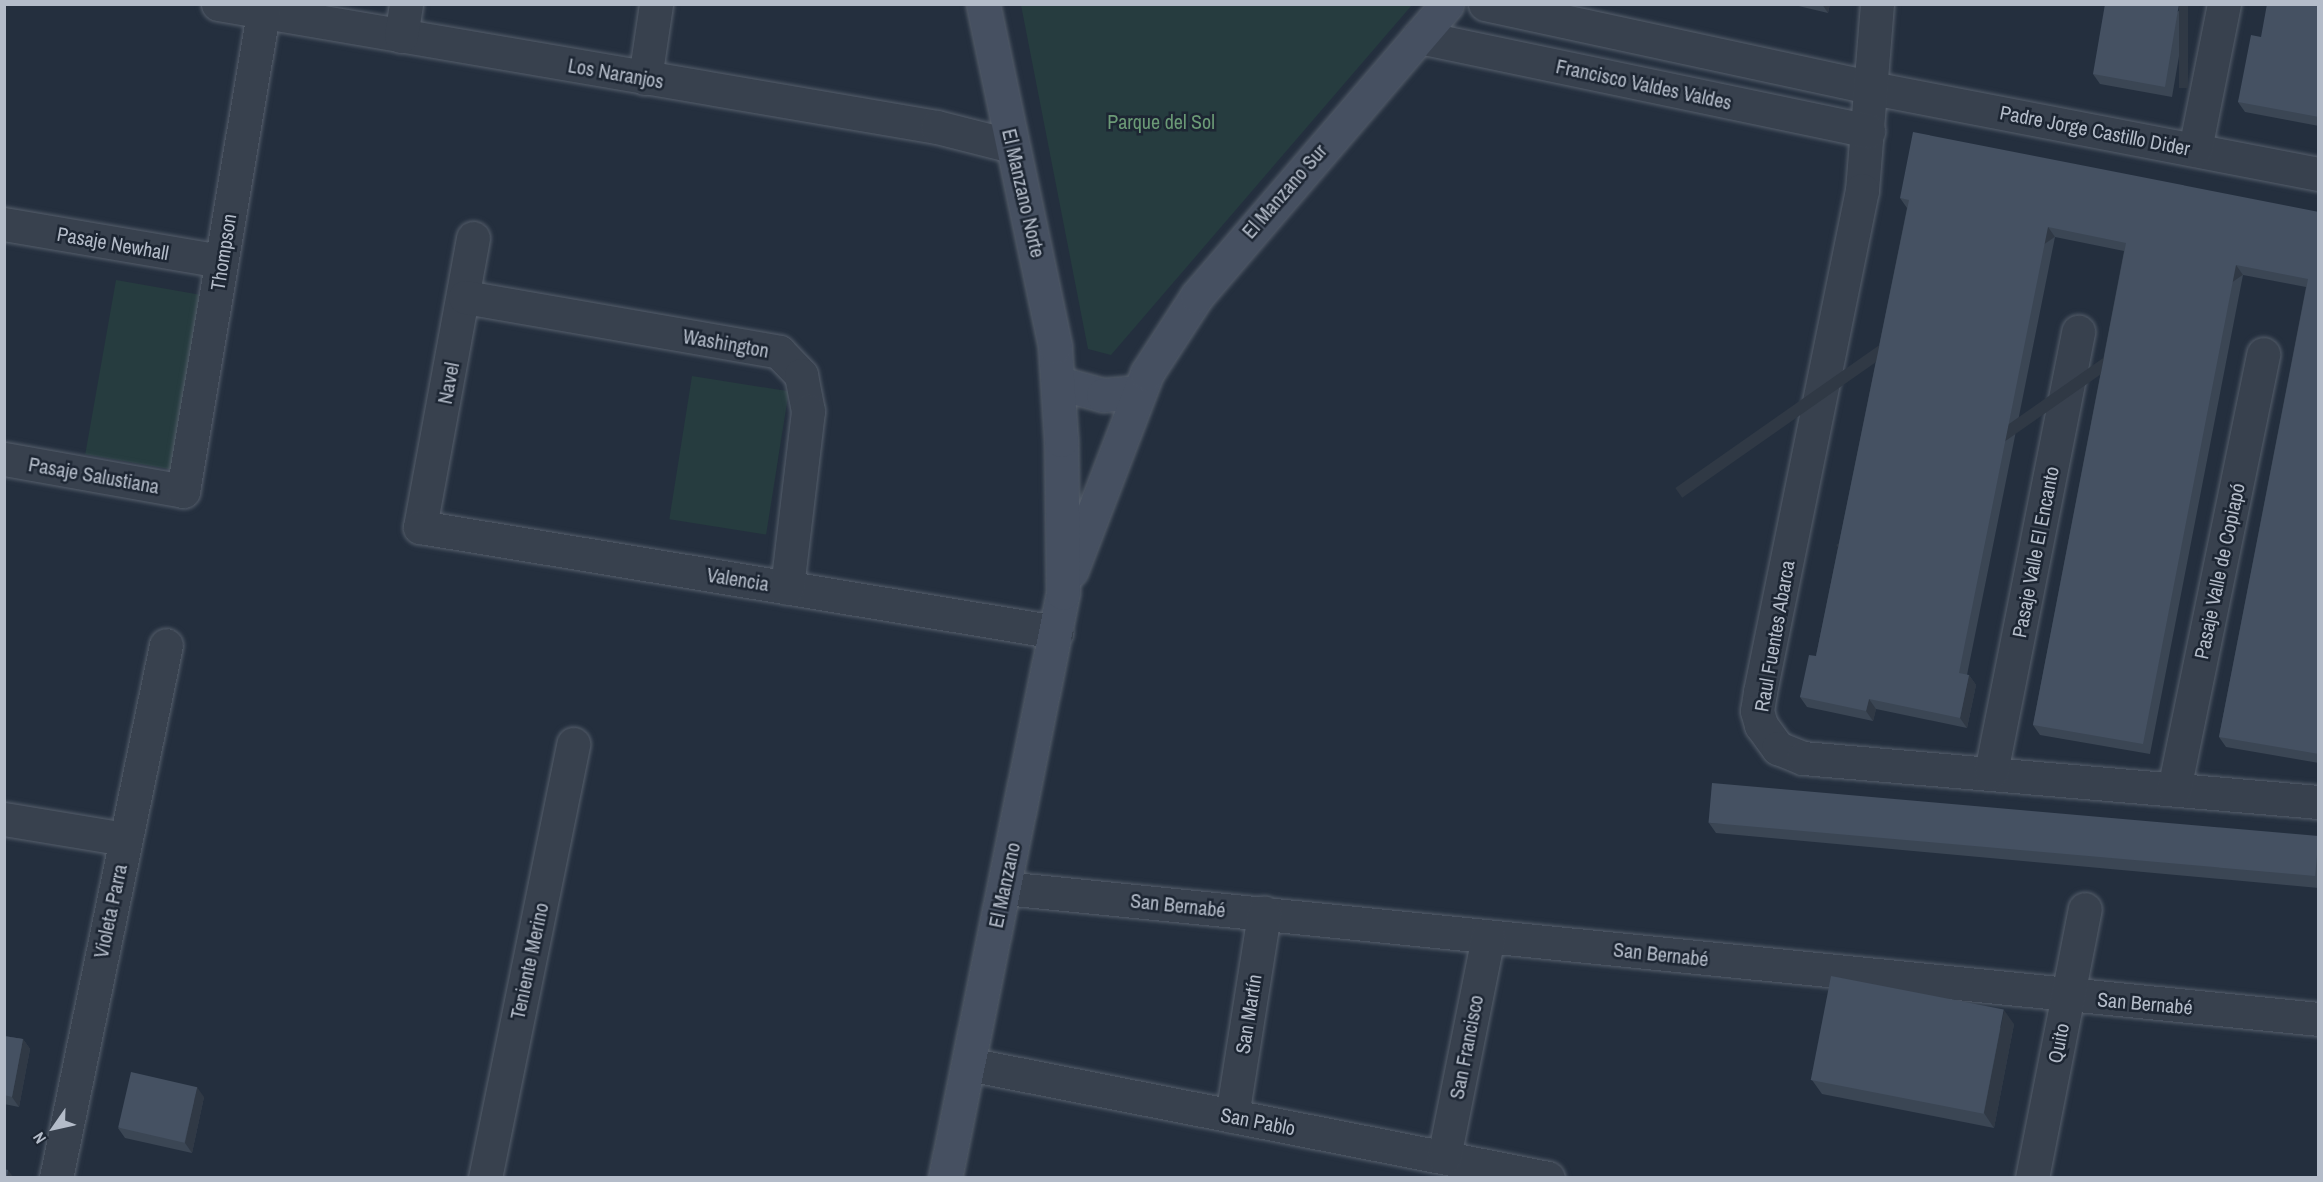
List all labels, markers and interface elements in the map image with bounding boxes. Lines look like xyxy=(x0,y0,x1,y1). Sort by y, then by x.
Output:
street label: Los Naranjos xyxy=(566,53,666,93)
street label: Francisco Valdes Valdes xyxy=(1554,54,1734,114)
street label: Padre Jorge Castillo Dider xyxy=(1998,100,2192,160)
park label: Parque del Sol xyxy=(1107,109,1215,133)
street label: El Manzano Norte xyxy=(998,126,1050,260)
street label: El Manzano Sur xyxy=(1237,139,1331,243)
street label: Thompson xyxy=(205,212,241,292)
street label: Pasaje Newhall xyxy=(55,221,171,265)
street label: Washington xyxy=(681,324,771,362)
street label: Navel xyxy=(432,360,464,406)
street label: Pasaje Salustiana xyxy=(27,452,161,498)
street label: Pasaje Valle El Encanto xyxy=(2007,464,2063,640)
street label: Pasaje Valle de Copiapó xyxy=(2189,481,2249,661)
street label: Raul Fuentes Abarca xyxy=(1749,558,1799,714)
street label: Valencia xyxy=(705,562,771,596)
street label: El Manzano xyxy=(983,840,1025,930)
street label: Violeta Parra xyxy=(88,862,132,960)
street label: San Bernabé xyxy=(1129,888,1227,922)
street label: Teniente Merino xyxy=(505,901,553,1021)
street label: San Bernabé xyxy=(1612,937,1710,971)
street label: San Martín xyxy=(1230,973,1266,1055)
street label: San Bernabé xyxy=(2096,987,2194,1019)
street label: San Francisco xyxy=(1444,993,1488,1101)
street label: Quito xyxy=(2042,1021,2074,1065)
north arrow xyxy=(24,1098,84,1158)
street label: San Pablo xyxy=(1219,1102,1297,1140)
text: N xyxy=(27,1128,51,1148)

